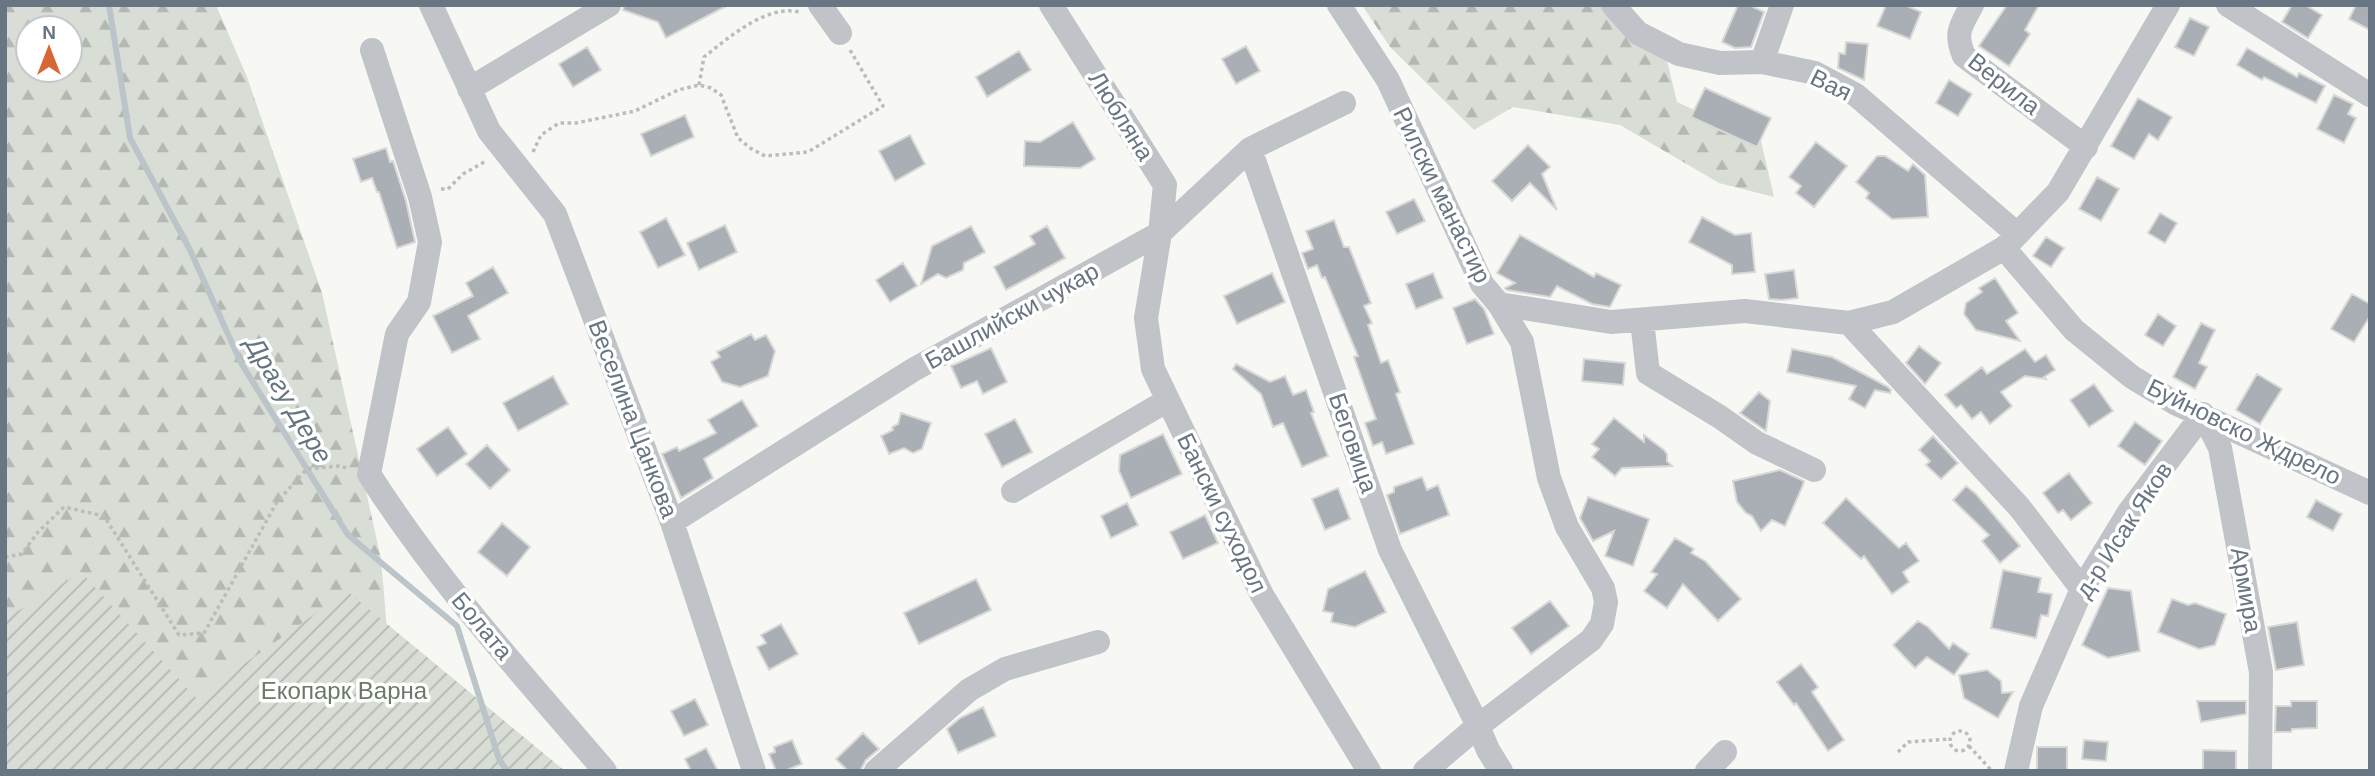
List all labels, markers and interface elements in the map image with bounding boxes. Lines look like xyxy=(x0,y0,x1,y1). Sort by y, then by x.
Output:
north arrow xyxy=(14,14,84,84)
text: N xyxy=(42,22,56,43)
street label: Верила xyxy=(1963,47,2046,120)
street label: Вая xyxy=(1806,63,1856,106)
street label: Любляна xyxy=(1083,66,1160,166)
street label: Рилски манастир xyxy=(1388,102,1497,287)
street label: Башлийски чукар xyxy=(920,257,1103,374)
street label: Веселина Цанкова xyxy=(583,316,684,522)
water label: Драгу Дере xyxy=(238,329,338,469)
street label: Буйновско Ждрело xyxy=(2143,373,2345,490)
street label: Беговица xyxy=(1324,389,1383,497)
street label: Бански суходол xyxy=(1172,429,1273,597)
street label: д-р Исак Яков xyxy=(2070,457,2177,602)
street label: Армира xyxy=(2226,545,2267,635)
street label: Болата xyxy=(447,587,519,665)
park label: Екопарк Варна xyxy=(261,677,428,704)

